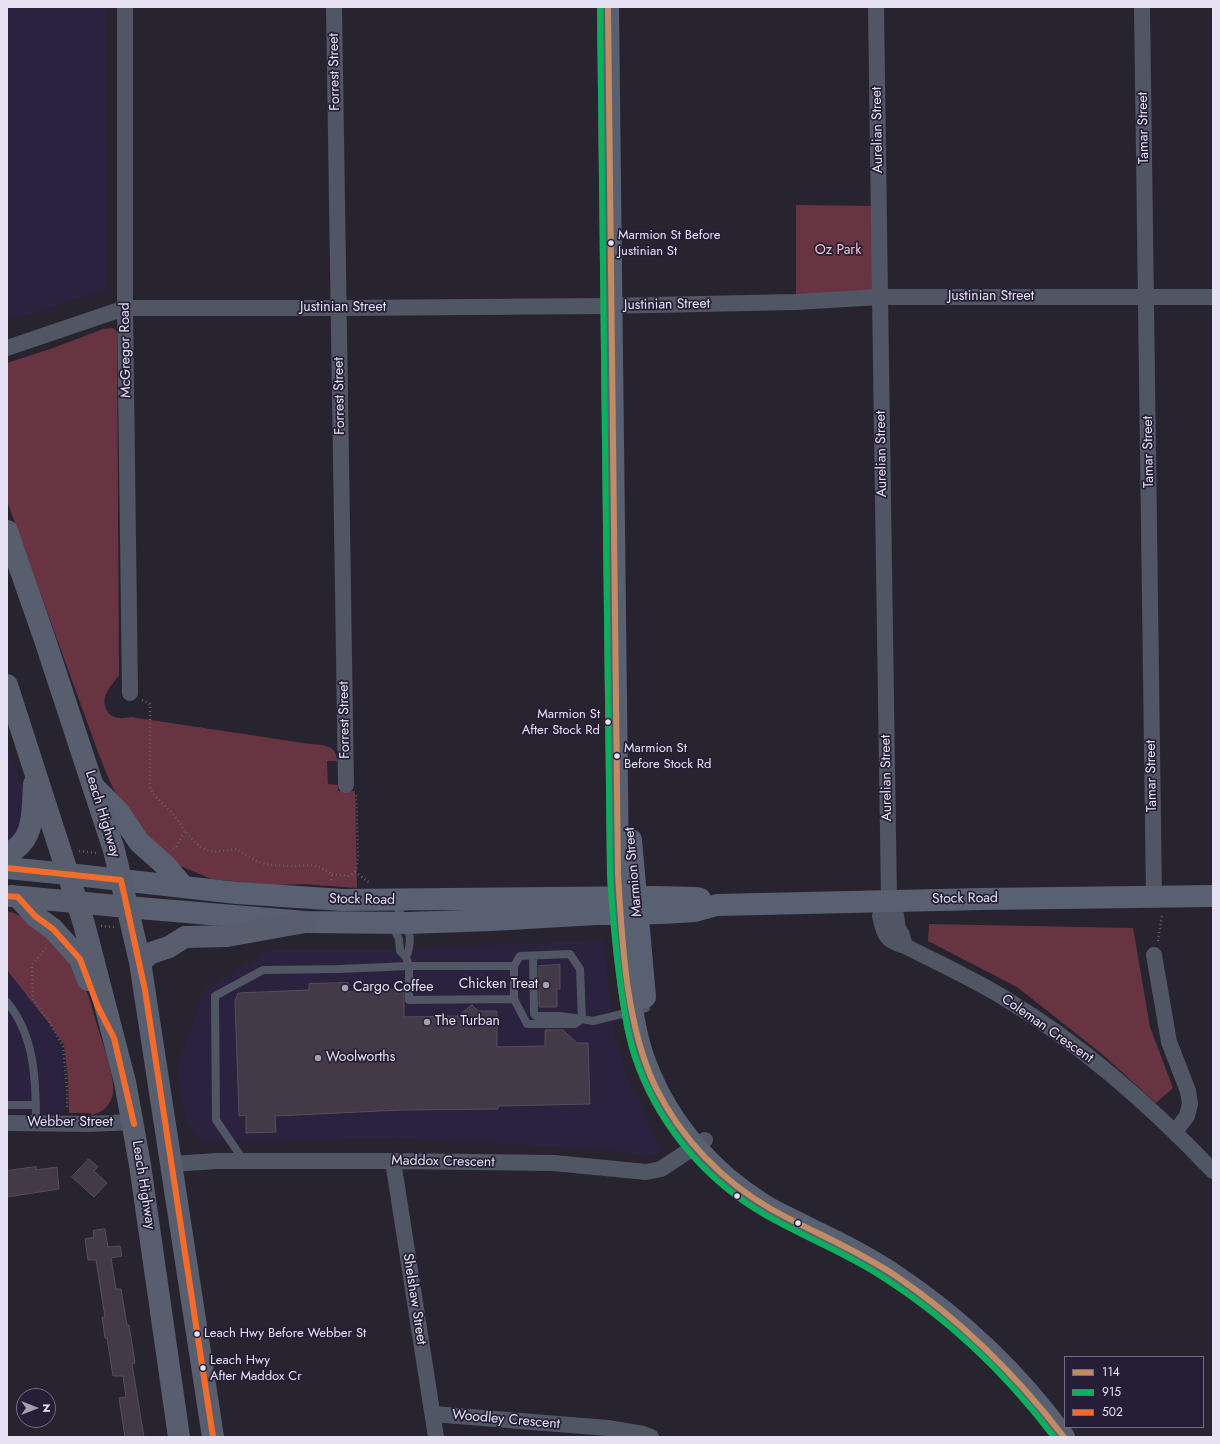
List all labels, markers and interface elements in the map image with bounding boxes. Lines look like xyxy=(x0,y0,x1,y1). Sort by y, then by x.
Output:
street label: Forrest Street xyxy=(326,33,344,111)
street label: Aurelian Street xyxy=(869,87,887,173)
street label: Tamar Street xyxy=(1135,92,1153,164)
place label: Marmion St Before Justinian St xyxy=(618,228,720,259)
marker: Marmion St Before Justinian St xyxy=(606,238,616,248)
park label: Oz Park xyxy=(815,243,861,259)
street label: Justinian Street xyxy=(948,289,1034,305)
street label: Justinian Street xyxy=(624,296,710,314)
street label: Justinian Street xyxy=(300,300,386,316)
street label: McGregor Road xyxy=(117,302,135,398)
street label: Forrest Street xyxy=(331,357,349,435)
street label: Aurelian Street xyxy=(873,411,891,497)
street label: Tamar Street xyxy=(1140,416,1158,488)
street label: Forrest Street xyxy=(336,681,354,759)
place label: Marmion St After Stock Rd xyxy=(522,707,600,738)
marker: Marmion St After Stock Rd xyxy=(603,717,613,727)
street label: Aurelian Street xyxy=(878,735,896,821)
street label: Tamar Street xyxy=(1143,740,1161,812)
place label: Marmion St Before Stock Rd xyxy=(624,741,711,772)
marker: Marmion St Before Stock Rd xyxy=(612,751,622,761)
street label: Leach Highway xyxy=(81,769,123,859)
street label: Marmion Street xyxy=(622,826,646,918)
street label: Stock Road xyxy=(932,890,998,908)
street label: Stock Road xyxy=(329,891,395,909)
place label: Chicken Treat xyxy=(459,977,538,993)
place label: Cargo Coffee xyxy=(353,980,433,996)
marker: Chicken Treat xyxy=(541,980,551,990)
marker: Cargo Coffee xyxy=(340,983,350,993)
street label: Coleman Crescent xyxy=(998,991,1096,1067)
place label: The Turban xyxy=(435,1014,500,1030)
marker: The Turban xyxy=(422,1017,432,1027)
place label: Woolworths xyxy=(326,1050,395,1066)
marker: Woolworths xyxy=(313,1053,323,1063)
street label: Webber Street xyxy=(27,1115,113,1131)
street label: Leach Highway xyxy=(128,1139,158,1231)
street label: Maddox Crescent xyxy=(391,1153,495,1171)
unlabelled marker xyxy=(732,1191,742,1201)
unlabelled marker xyxy=(793,1218,803,1228)
street label: Shelshaw Street xyxy=(398,1252,430,1346)
place label: Leach Hwy Before Webber St xyxy=(204,1326,366,1342)
marker: Leach Hwy Before Webber St xyxy=(192,1329,202,1339)
place label: Leach Hwy After Maddox Cr xyxy=(210,1353,302,1384)
legend xyxy=(1064,1356,1204,1428)
marker: Leach Hwy After Maddox Cr xyxy=(198,1363,208,1373)
text: 114 xyxy=(1102,1363,1120,1381)
text: 915 xyxy=(1102,1383,1121,1401)
north arrow xyxy=(16,1388,56,1428)
text: 502 xyxy=(1102,1403,1123,1421)
text: N xyxy=(39,1404,55,1412)
street label: Woodley Crescent xyxy=(451,1407,561,1433)

